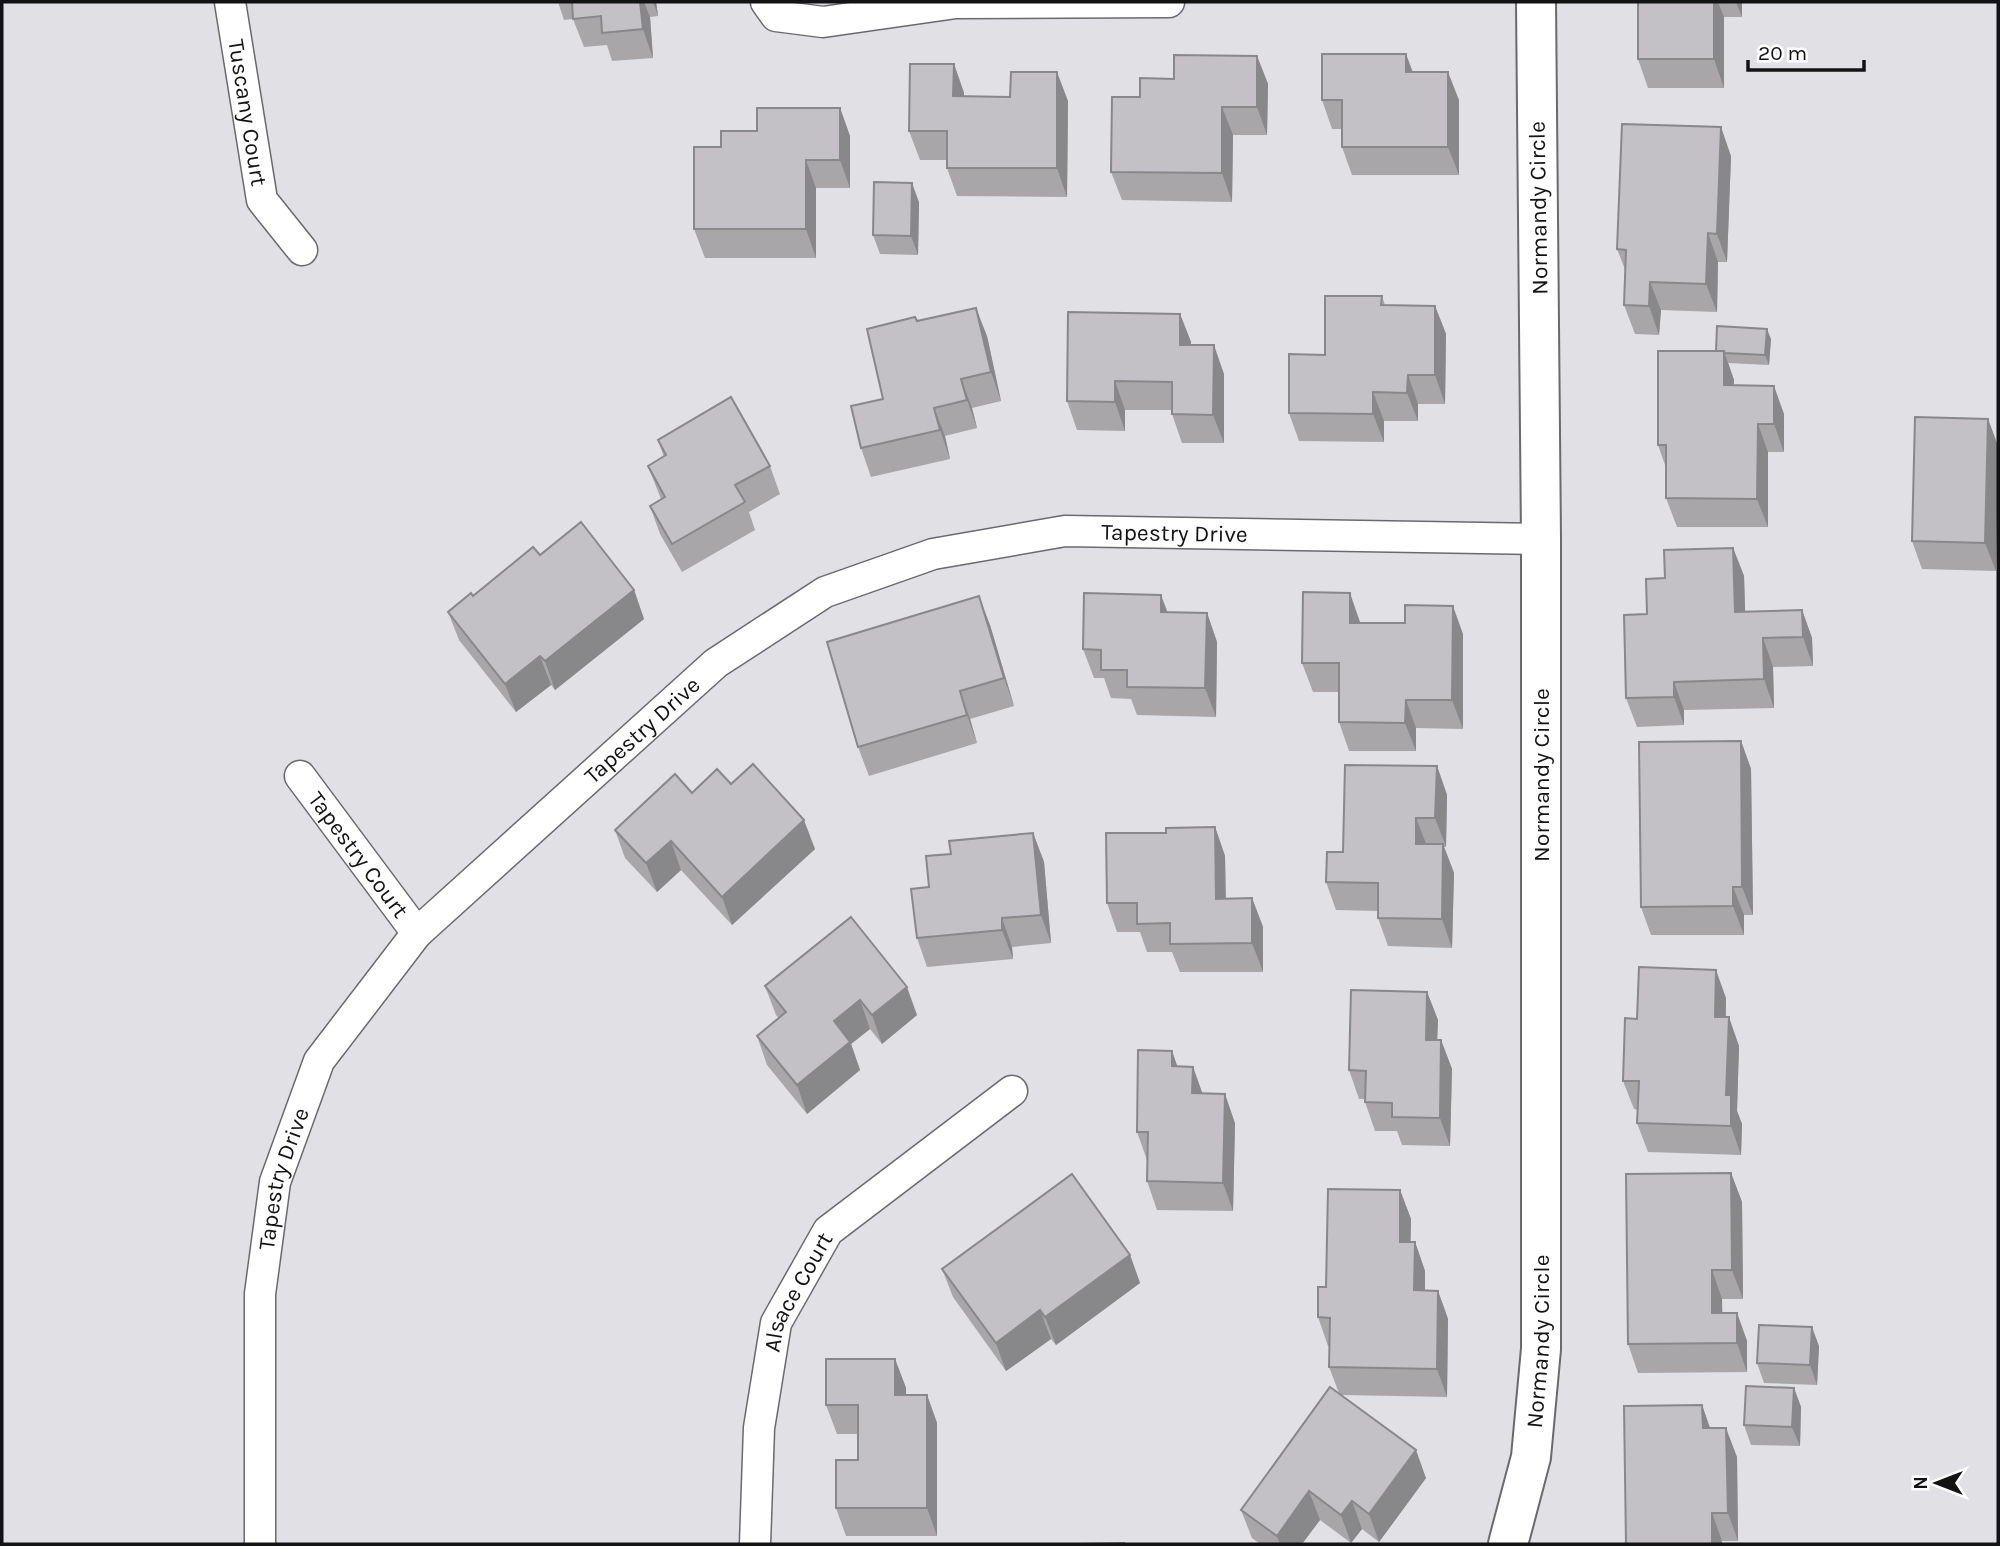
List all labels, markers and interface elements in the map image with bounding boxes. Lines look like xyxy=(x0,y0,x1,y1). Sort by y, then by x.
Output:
scale bar xyxy=(1748,28,1864,72)
street label: Tuscany Court xyxy=(222,37,273,188)
text: 20 m xyxy=(1758,41,1807,65)
street label: Normandy Circle xyxy=(1523,121,1554,295)
street label: Tapestry Drive xyxy=(1101,519,1248,548)
street label: Tapestry Drive xyxy=(579,671,706,789)
street label: Normandy Circle xyxy=(1528,688,1555,862)
street label: Tapestry Court xyxy=(302,787,414,923)
street label: Tapestry Drive xyxy=(253,1104,315,1251)
street label: Alsace Court xyxy=(759,1227,839,1354)
street label: Normandy Circle xyxy=(1521,1254,1555,1429)
north arrow xyxy=(1902,1448,1972,1518)
text: N xyxy=(1910,1476,1932,1490)

